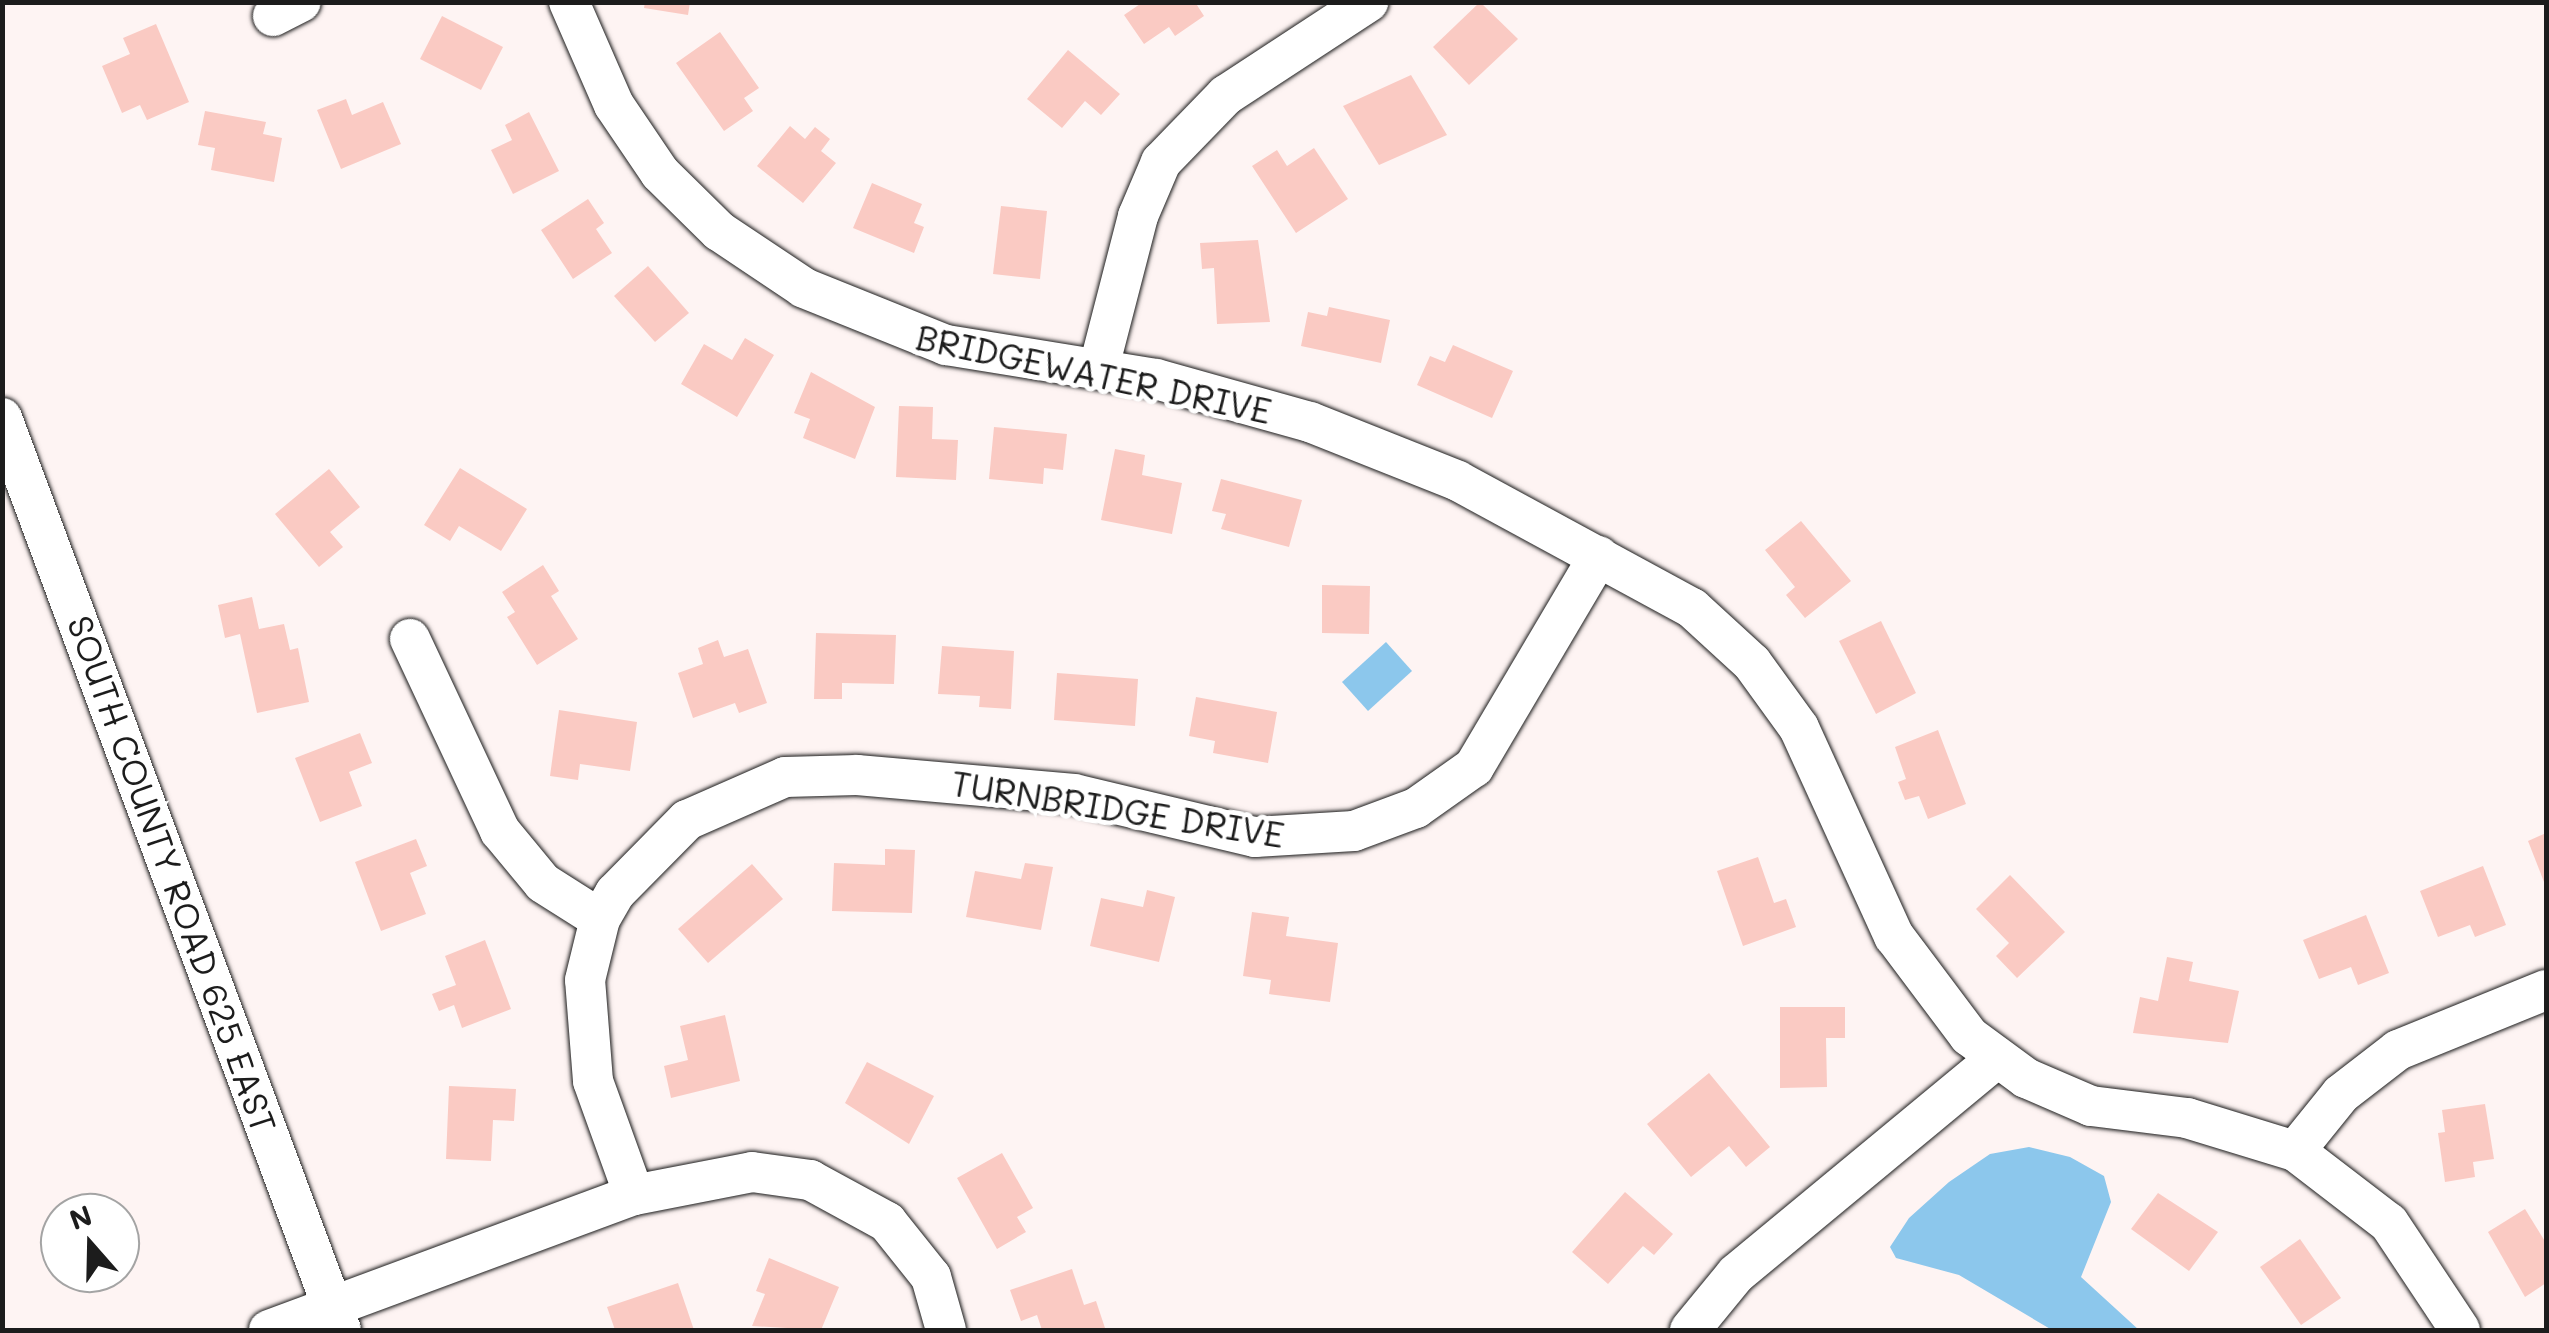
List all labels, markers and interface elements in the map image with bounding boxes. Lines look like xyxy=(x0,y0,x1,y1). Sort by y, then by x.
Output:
street label: BRIDGEWATER DRIVE xyxy=(913,315,1275,431)
street label: SOUTH COUNTY ROAD 625 EAST xyxy=(60,610,286,1138)
street label: TURNBRIDGE DRIVE xyxy=(949,761,1287,855)
north arrow xyxy=(40,1193,140,1293)
text: N xyxy=(64,1196,97,1237)

